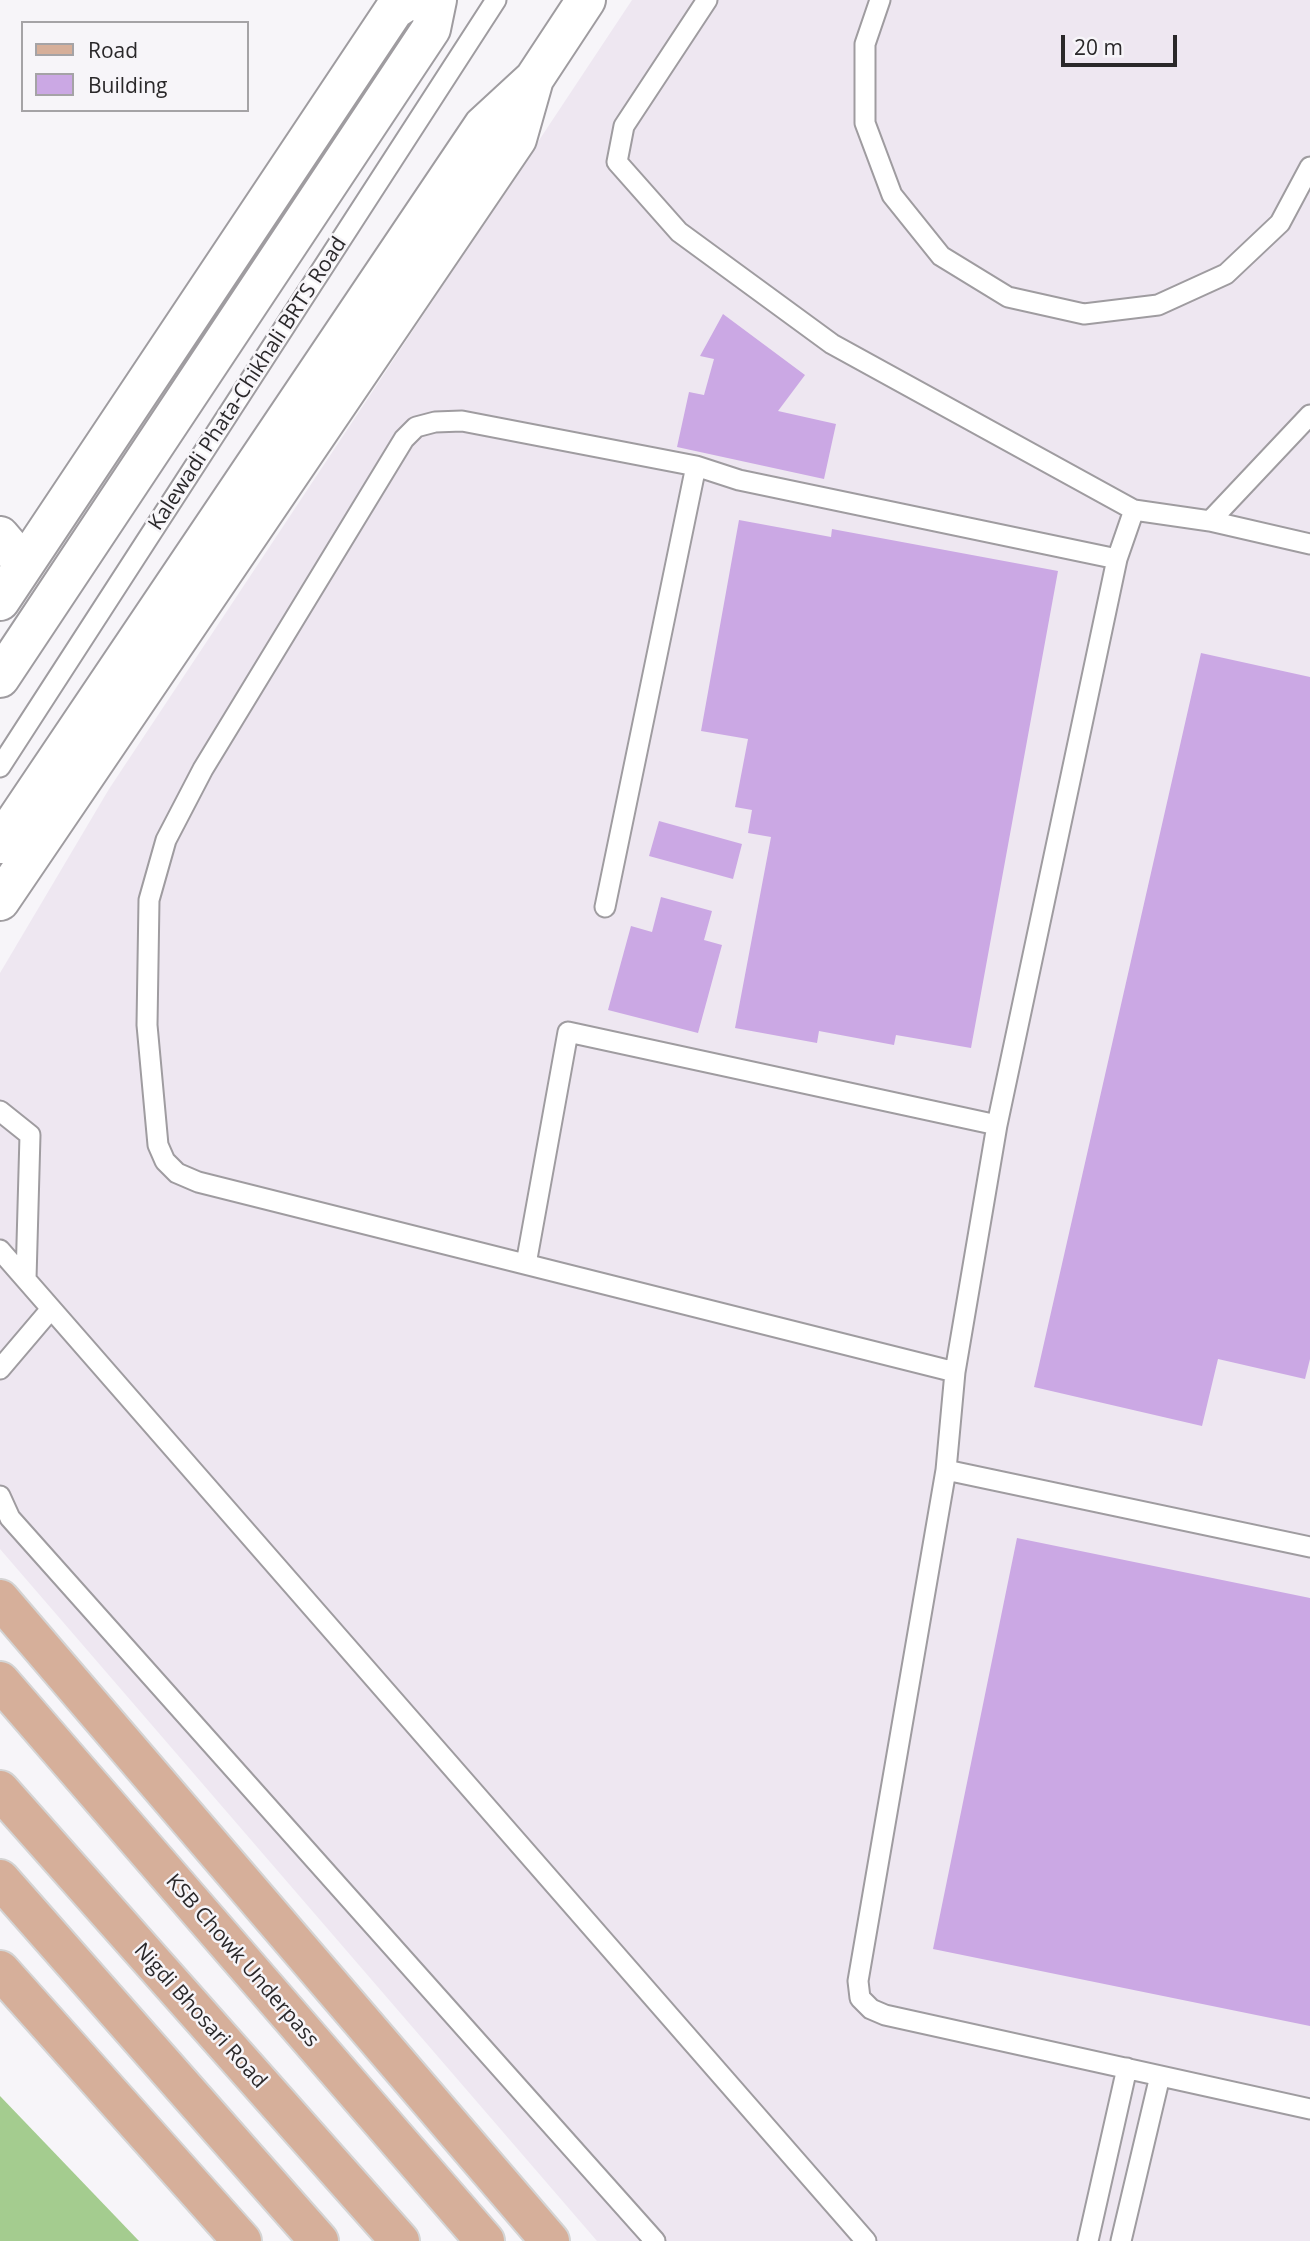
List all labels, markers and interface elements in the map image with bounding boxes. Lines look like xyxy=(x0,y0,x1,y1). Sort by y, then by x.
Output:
legend xyxy=(21,21,248,112)
scale bar xyxy=(1065,21,1180,65)
text: 20 m xyxy=(1074,33,1123,61)
text: Road xyxy=(88,36,138,64)
text: Building xyxy=(88,71,167,99)
street label: Kalewadi Phata-Chikhali BRTS Road xyxy=(144,233,352,535)
street label: KSB Chowk Underpass xyxy=(160,1869,324,2053)
street label: Nigdi Bhosari Road xyxy=(128,1938,272,2094)

